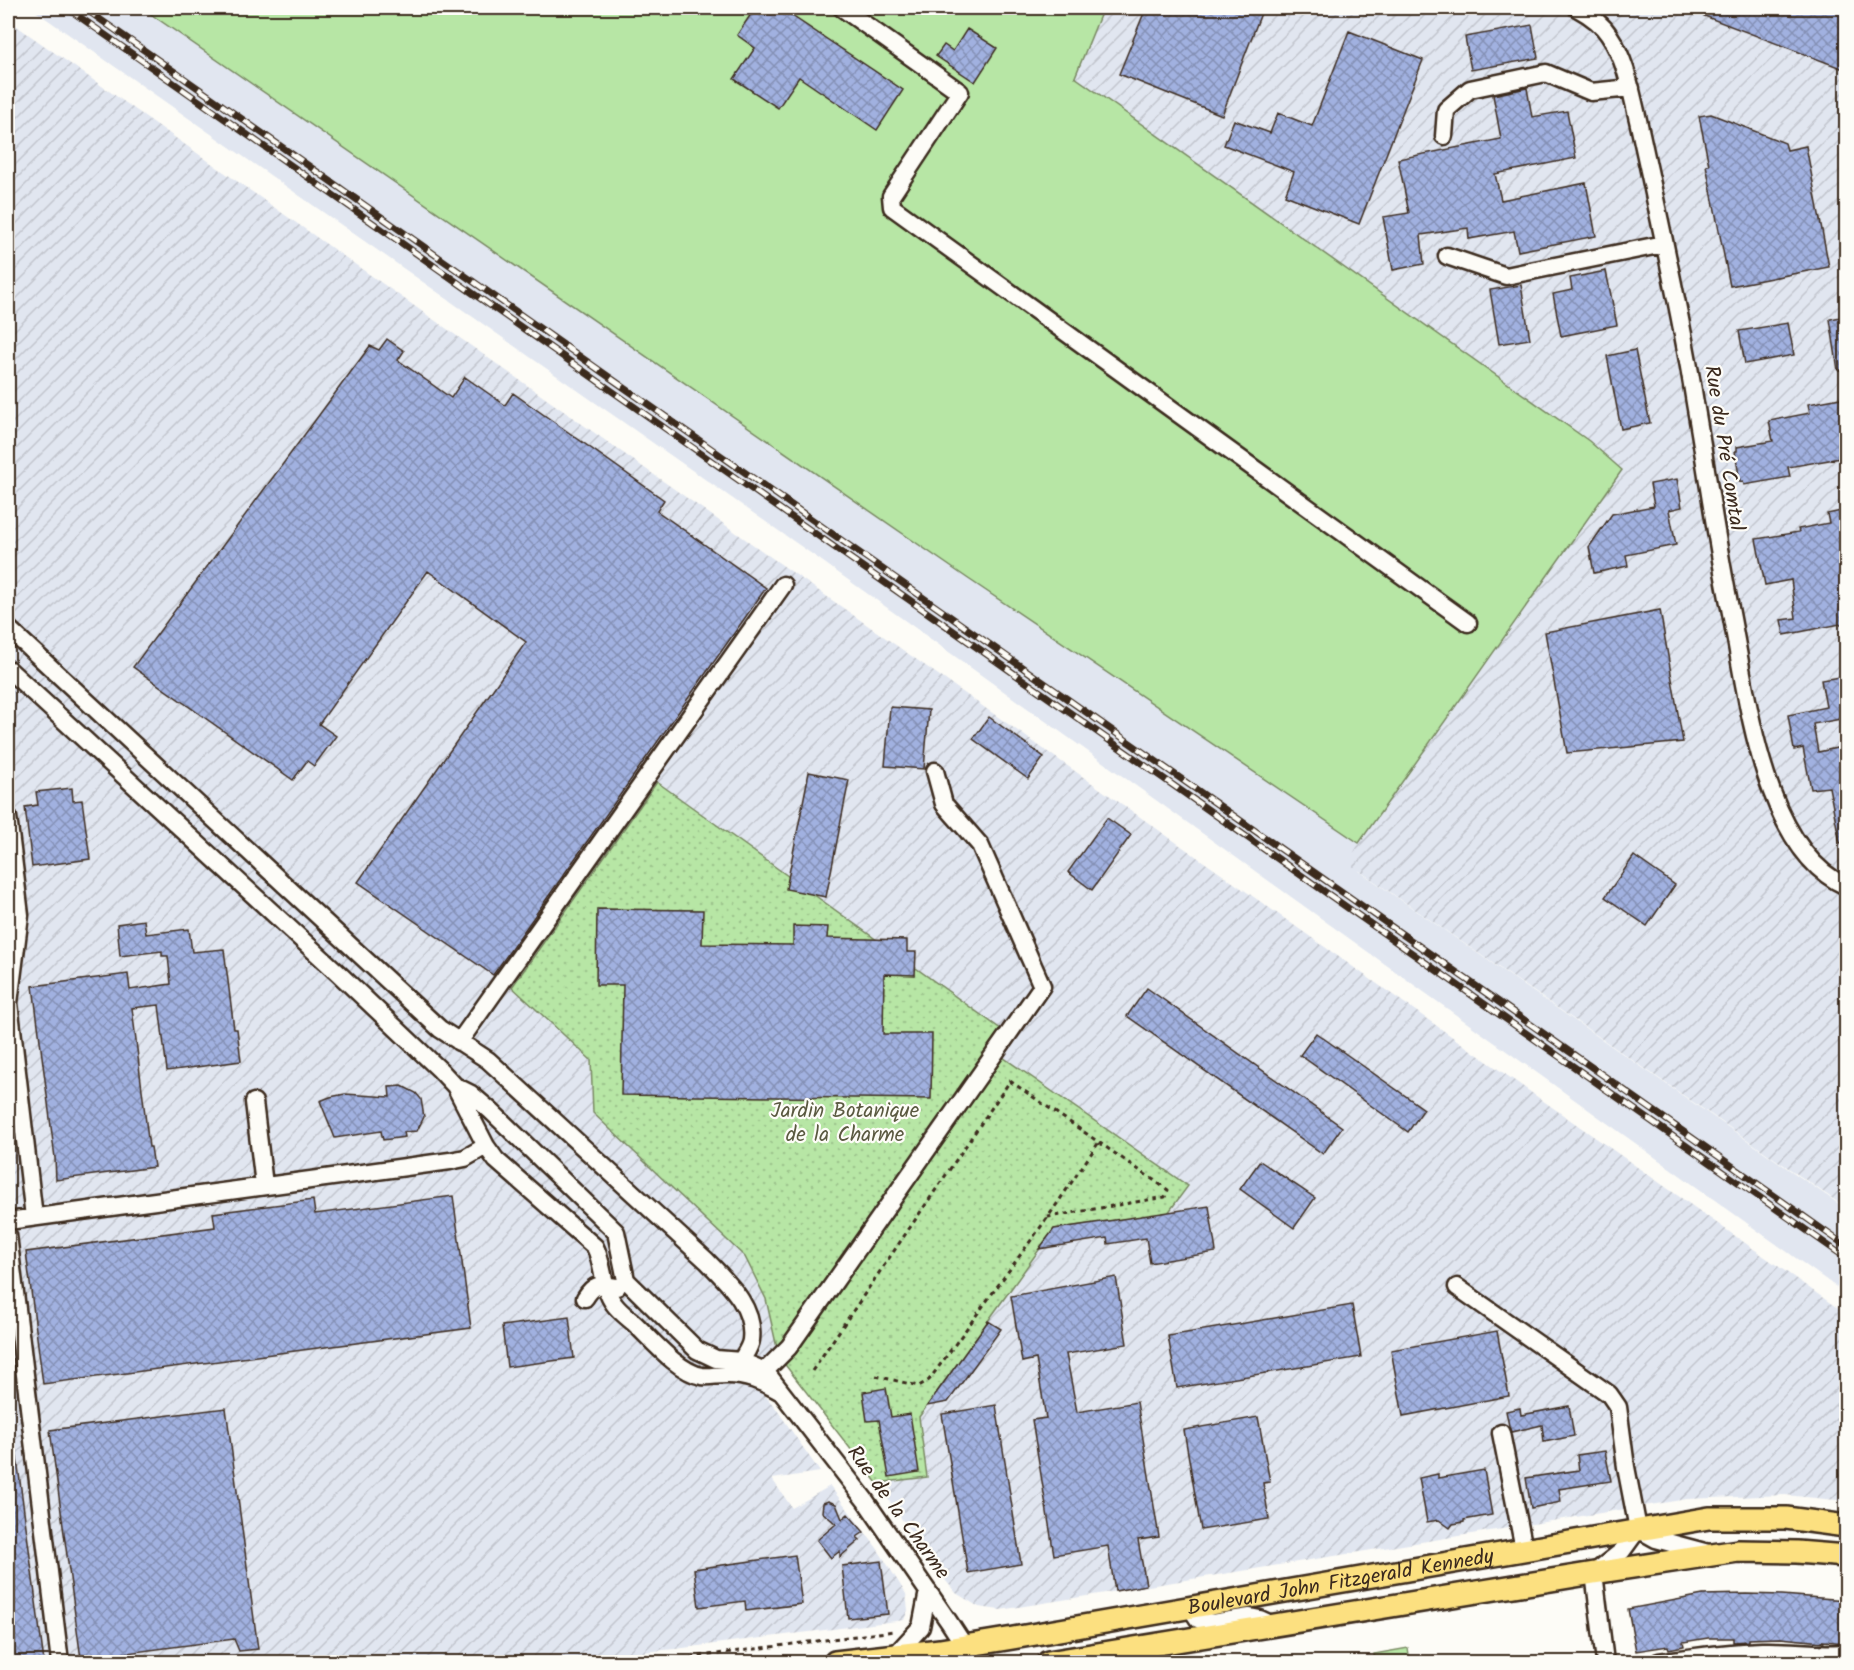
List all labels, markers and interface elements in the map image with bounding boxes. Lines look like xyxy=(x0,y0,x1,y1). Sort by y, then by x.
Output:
street label: Rue du Pré Comtal xyxy=(1694,363,1753,533)
park label: Jardin Botanique de la Charme xyxy=(771,1095,920,1152)
street label: Rue de la Charme xyxy=(838,1439,958,1587)
street label: Boulevard John Fitzgerald Kennedy xyxy=(1185,1540,1497,1626)

